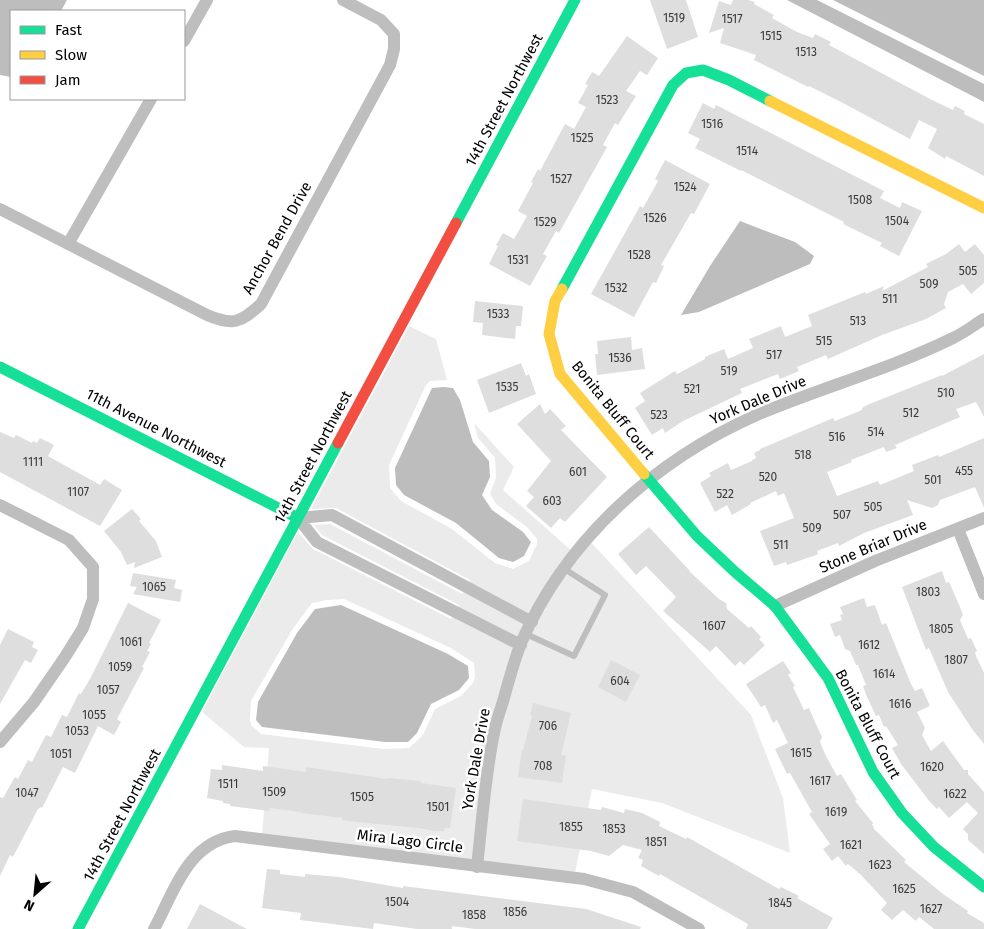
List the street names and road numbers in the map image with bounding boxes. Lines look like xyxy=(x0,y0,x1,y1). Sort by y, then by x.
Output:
street label: 14th Street Northwest xyxy=(461,30,547,169)
street label: Anchor Bend Drive xyxy=(239,179,315,297)
street label: Bonita Bluff Court xyxy=(568,357,659,463)
street label: York Dale Drive xyxy=(707,372,809,428)
street label: 11th Avenue Northwest xyxy=(83,385,230,471)
street label: 14th Street Northwest xyxy=(270,387,356,526)
street label: Stone Briar Drive xyxy=(816,515,930,577)
street label: Bonita Bluff Court xyxy=(832,666,905,782)
street label: York Dale Drive xyxy=(458,707,494,811)
street label: 14th Street Northwest xyxy=(79,745,165,884)
street label: Mira Lago Circle xyxy=(356,826,464,856)

